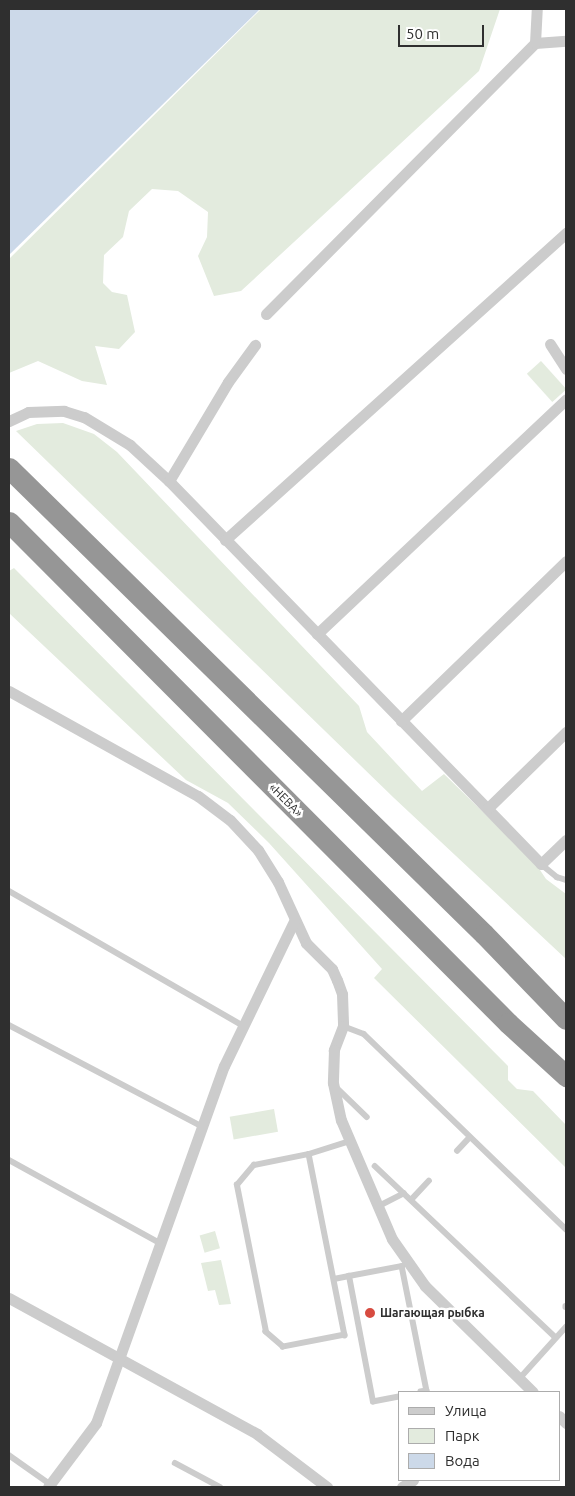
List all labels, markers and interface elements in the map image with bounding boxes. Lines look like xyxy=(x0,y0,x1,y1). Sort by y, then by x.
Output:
scale bar xyxy=(400,15,486,47)
text: 50 m xyxy=(406,25,439,42)
street label: «НЕВА» xyxy=(266,780,306,820)
place label: Шагающая рыбка xyxy=(380,1306,485,1320)
marker: Шагающая рыбка xyxy=(364,1307,376,1319)
legend xyxy=(398,1391,560,1481)
text: Улица xyxy=(445,1402,487,1419)
text: Парк xyxy=(445,1427,480,1444)
text: Вода xyxy=(445,1452,480,1469)

